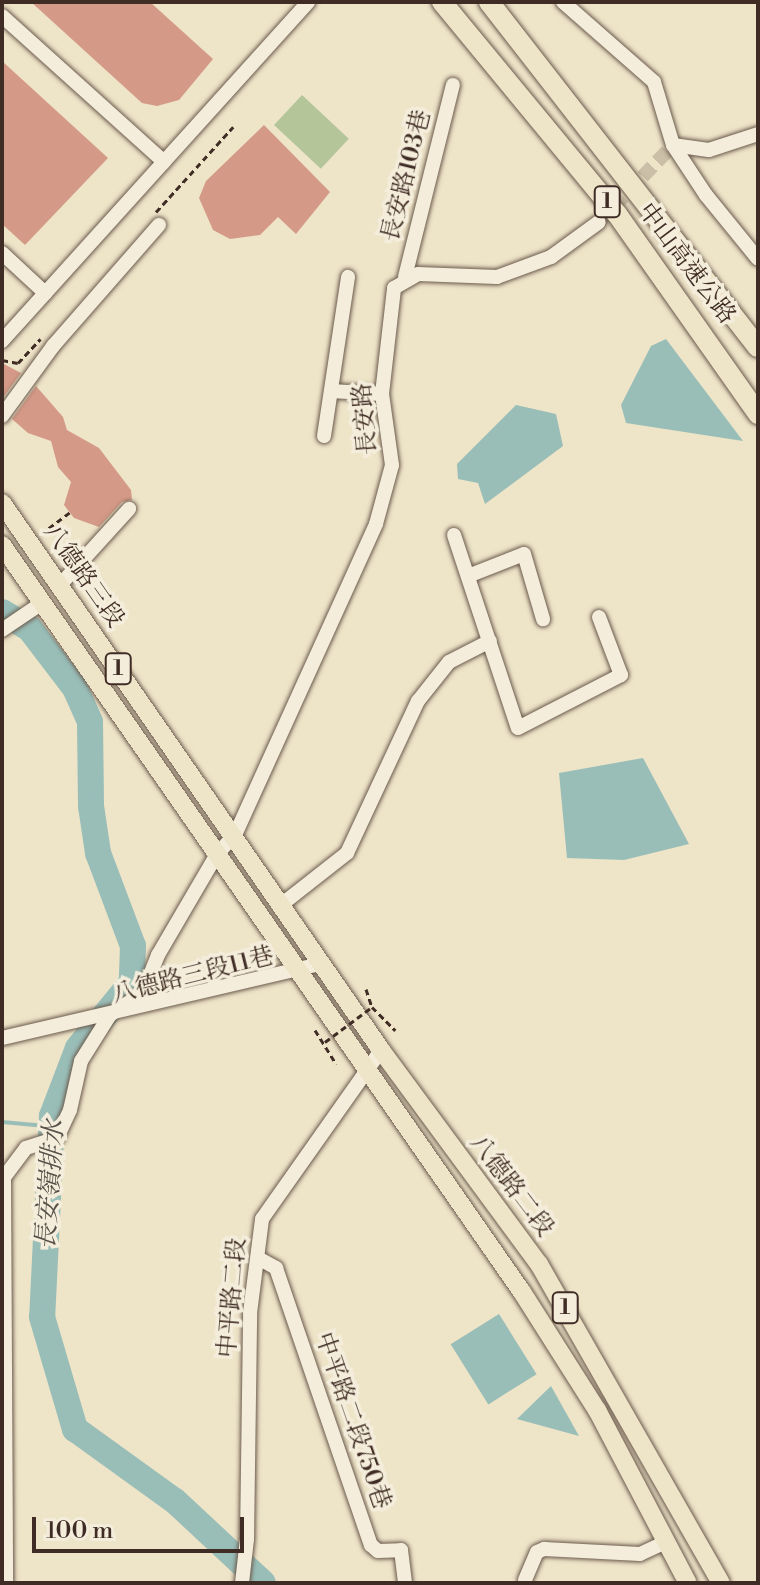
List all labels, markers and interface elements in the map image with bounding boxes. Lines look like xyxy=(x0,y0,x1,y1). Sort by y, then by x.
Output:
street label: 長安路103巷 xyxy=(377,107,437,245)
road number: 1 xyxy=(593,184,621,220)
street label: 中山高速公路 xyxy=(631,198,741,330)
street label: 長安路 xyxy=(349,382,383,456)
street label: 八德路三段 xyxy=(37,519,129,633)
road number: 1 xyxy=(104,651,132,687)
street label: 八德路三段11巷 xyxy=(109,942,277,1010)
water label: 長安嶺排水 xyxy=(31,1119,71,1251)
street label: 八德路二段 xyxy=(463,1129,559,1243)
street label: 中平路二段 xyxy=(213,1237,253,1359)
road number: 1 xyxy=(551,1290,579,1326)
street label: 中平路二段750巷 xyxy=(308,1329,396,1513)
scale bar xyxy=(36,1501,248,1551)
text: 100 m xyxy=(46,1516,113,1546)

